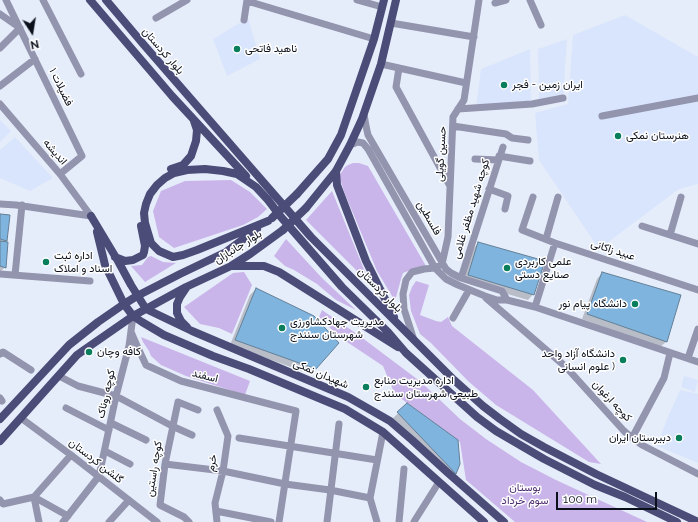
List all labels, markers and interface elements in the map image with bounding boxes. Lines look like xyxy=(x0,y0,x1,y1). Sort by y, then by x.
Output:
north arrow xyxy=(12,12,52,52)
street label: بلوار کردستان xyxy=(139,25,187,77)
text: N xyxy=(29,37,40,51)
place label: ناهید فاتحی xyxy=(245,42,297,56)
marker: ناهید فاتحی xyxy=(232,44,242,54)
street label: فضیلات ۱ xyxy=(46,66,76,108)
place label: ایران زمین - فجر xyxy=(512,78,583,92)
marker: ایران زمین - فجر xyxy=(499,80,509,90)
street label: حسین گویلی xyxy=(433,126,449,182)
place label: هنرستان نمکی xyxy=(626,129,689,143)
marker: هنرستان نمکی xyxy=(613,131,623,141)
street label: اندیشه xyxy=(40,136,70,168)
street label: کوچه شهید مظفر غلامی xyxy=(450,157,492,261)
street label: فلسطین xyxy=(414,198,444,238)
street label: بلوار جانبازان xyxy=(212,227,264,267)
street label: عبید زاکانی xyxy=(589,237,637,263)
place label: اداره ثبت اسناد و املاک xyxy=(54,249,112,275)
place label: علمی کاربردی صنایع دستی xyxy=(515,255,572,281)
marker: اداره ثبت اسناد و املاک xyxy=(41,257,51,267)
marker: علمی کاربردی صنایع دستی xyxy=(502,263,512,273)
street label: بلوار کردستان xyxy=(355,265,405,315)
place label: دانشگاه پیام نور xyxy=(559,297,627,311)
marker: دانشگاه پیام نور xyxy=(630,299,640,309)
place label: مدیریت جهادکشاورزی شهرستان سنندج xyxy=(290,315,384,341)
marker: مدیریت جهادکشاورزی شهرستان سنندج xyxy=(277,323,287,333)
place label: کافه وچان xyxy=(97,345,141,359)
marker: کافه وچان xyxy=(84,347,94,357)
place label: دانشگاه آزاد واحد علوم انسانی ) xyxy=(541,347,615,373)
marker: دانشگاه آزاد واحد علوم انسانی ) xyxy=(618,355,628,365)
street label: شهیدان نمکی xyxy=(291,356,351,392)
street label: اسفند xyxy=(191,366,219,386)
street label: کوچه روناک xyxy=(94,368,118,420)
place label: اداره مدیریت منابع طبیعی شهرستان سنندج xyxy=(374,374,478,400)
street label: کوچه ارغوان xyxy=(590,378,634,424)
marker: اداره مدیریت منابع طبیعی شهرستان سنندج xyxy=(361,382,371,392)
place label: دبیرستان ایران xyxy=(609,431,671,445)
marker: دبیرستان ایران xyxy=(674,433,684,443)
street label: گلشن کردستان xyxy=(66,436,126,486)
street label: کوچه راستین xyxy=(143,440,165,498)
street label: خرم xyxy=(204,453,220,473)
park label: بوستان سوم خرداد xyxy=(502,481,548,507)
scale bar xyxy=(558,484,659,510)
text: 100 m xyxy=(563,492,597,506)

